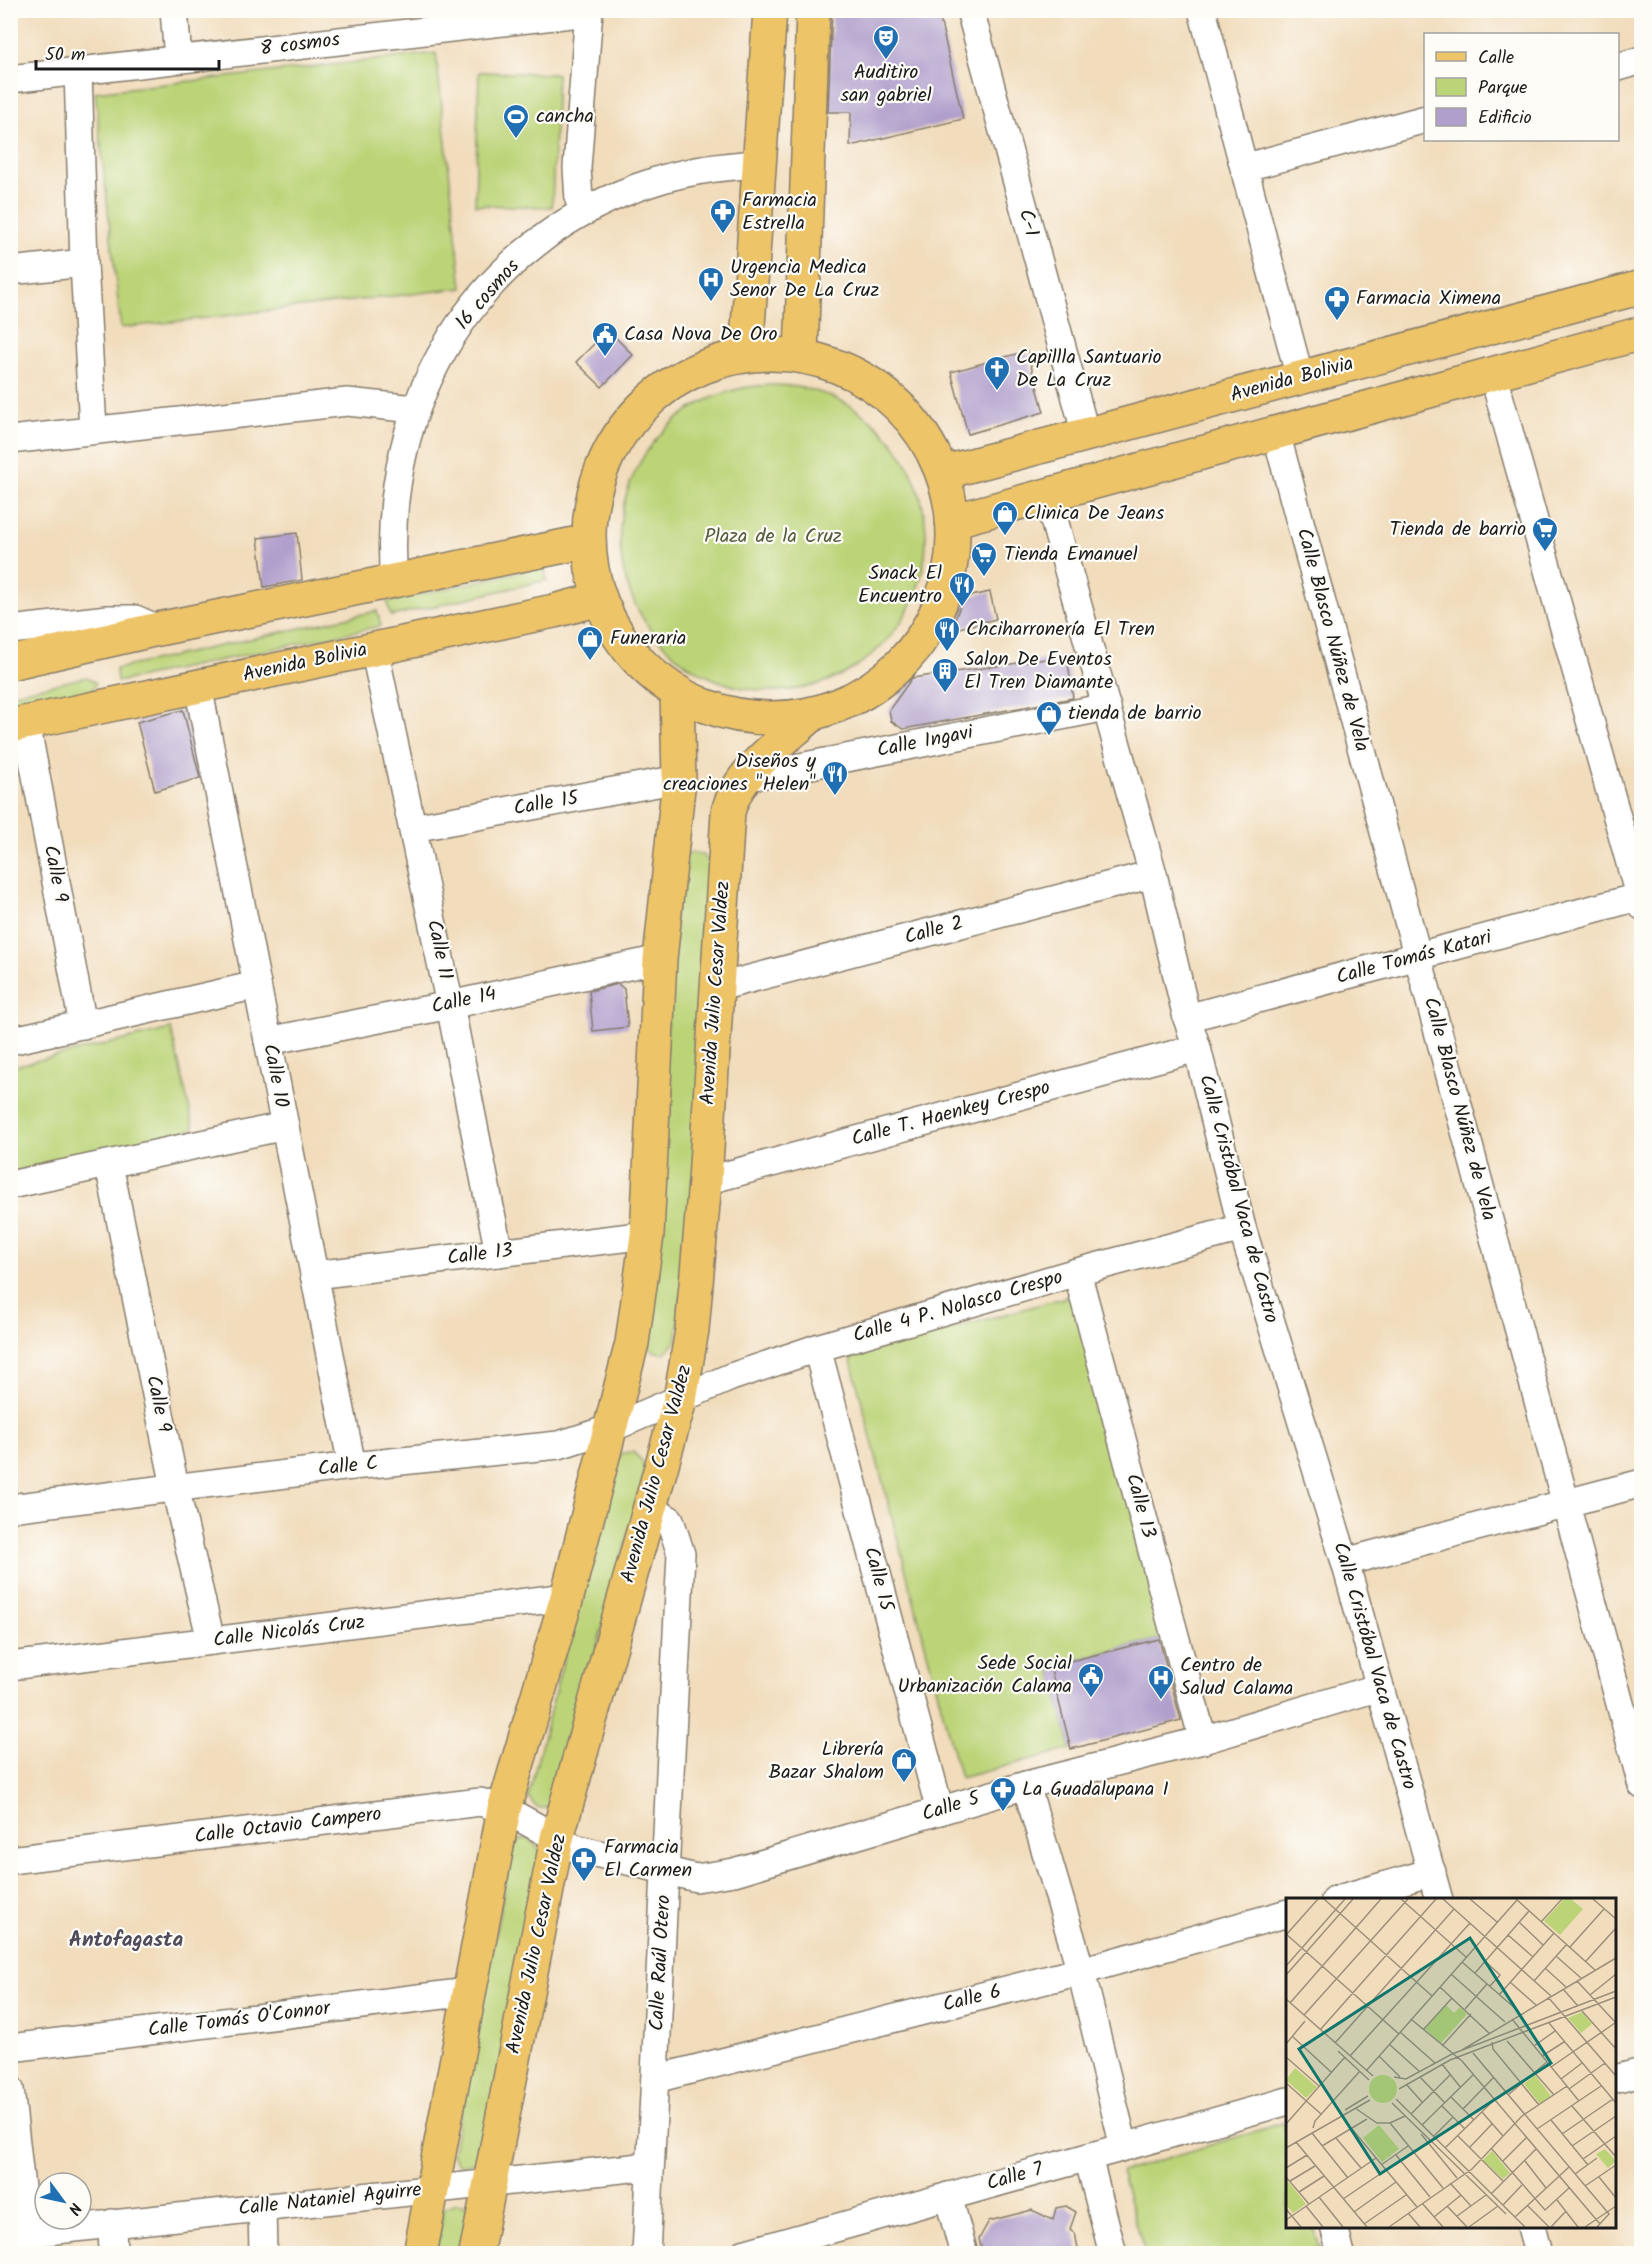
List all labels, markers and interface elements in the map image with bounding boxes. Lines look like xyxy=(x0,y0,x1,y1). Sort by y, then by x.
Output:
theatre icon: Auditiro san gabriel xyxy=(871,23,901,61)
street label: 8 cosmos xyxy=(258,24,342,66)
scale bar xyxy=(36,33,219,71)
legend xyxy=(1424,33,1619,141)
text: 50 m xyxy=(45,41,85,70)
text: Calle xyxy=(1478,44,1514,73)
place label: Auditiro san gabriel xyxy=(840,57,932,112)
text: Parque xyxy=(1478,74,1527,103)
place label: cancha xyxy=(536,101,594,133)
sports icon: cancha xyxy=(501,102,531,140)
text: Edificio xyxy=(1478,104,1532,133)
place label: Farmacia Estrella xyxy=(742,185,817,240)
pharmacy icon: Farmacia Estrella xyxy=(708,197,738,235)
street label: C-1 xyxy=(1009,206,1047,240)
street label: 16 cosmos xyxy=(448,252,528,338)
place label: Urgencia Medica Senor De La Cruz xyxy=(730,252,879,307)
hospital icon: Urgencia Medica Senor De La Cruz xyxy=(696,265,726,303)
place label: Farmacia Ximena xyxy=(1356,283,1501,315)
pharmacy icon: Farmacia Ximena xyxy=(1322,284,1352,322)
place label: Casa Nova De Oro xyxy=(624,319,778,351)
public building icon: Casa Nova De Oro xyxy=(590,320,620,358)
place label: Capillla Santuario De La Cruz xyxy=(1016,342,1162,397)
street label: Avenida Bolivia xyxy=(1227,348,1357,412)
church icon: Capillla Santuario De La Cruz xyxy=(982,354,1012,392)
place label: Clinica De Jeans xyxy=(1024,498,1165,530)
shop icon: Clinica De Jeans xyxy=(990,499,1020,537)
place label: Tienda de barrio xyxy=(1390,514,1526,546)
supermarket icon: Tienda de barrio xyxy=(1530,515,1560,553)
park label: Plaza de la Cruz xyxy=(704,521,842,553)
street label: Calle Blasco Núñez de Vela xyxy=(1287,525,1377,755)
place label: Tienda Emanuel xyxy=(1004,539,1138,571)
supermarket icon: Tienda Emanuel xyxy=(969,540,999,578)
place label: Snack El Encuentro xyxy=(858,558,942,613)
restaurant icon: Snack El Encuentro xyxy=(947,570,977,608)
place label: Chciharronería El Tren xyxy=(966,614,1155,646)
restaurant icon: Chciharronería El Tren xyxy=(932,615,962,653)
place label: Funeraria xyxy=(610,623,687,655)
shop icon: Funeraria xyxy=(575,624,605,662)
street label: Avenida Bolivia xyxy=(240,634,370,692)
place label: Salon De Eventos El Tren Diamante xyxy=(964,644,1113,699)
building icon: Salon De Eventos El Tren Diamante xyxy=(930,656,960,694)
place label: tienda de barrio xyxy=(1068,698,1201,730)
shop icon: tienda de barrio xyxy=(1034,699,1064,737)
street label: Calle Ingavi xyxy=(874,717,977,767)
place label: Diseños y creaciones "Helen" xyxy=(663,746,817,801)
restaurant icon: Diseños y creaciones "Helen" xyxy=(820,759,850,797)
street label: Calle 15 xyxy=(511,782,582,825)
street label: Calle 9 xyxy=(34,843,76,906)
street label: Avenida Julio Cesar Valdez xyxy=(692,880,740,1106)
street label: Calle 2 xyxy=(901,908,967,954)
street label: Calle 11 xyxy=(417,917,461,983)
street label: Calle Tomás Katari xyxy=(1333,922,1496,994)
street label: Calle 14 xyxy=(429,979,499,1023)
street label: Calle Blasco Núñez de Vela xyxy=(1414,994,1504,1224)
street label: Calle 10 xyxy=(253,1041,297,1111)
street label: Calle Cristóbal Vaca de Castro xyxy=(1189,1071,1287,1327)
street label: Calle T. Haenkey Crespo xyxy=(848,1072,1054,1156)
street label: Calle 13 xyxy=(445,1235,515,1275)
street label: Calle 4 P. Nolasco Crespo xyxy=(849,1262,1067,1352)
street label: Avenida Julio Cesar Valdez xyxy=(613,1361,702,1586)
street label: Calle 9 xyxy=(136,1372,180,1436)
street label: Calle C xyxy=(316,1448,380,1486)
street label: Calle 13 xyxy=(1116,1470,1164,1542)
street label: Calle Cristóbal Vaca de Castro xyxy=(1323,1538,1425,1794)
street label: Calle 15 xyxy=(854,1543,902,1616)
street label: Calle Nicolás Cruz xyxy=(211,1607,367,1657)
place label: Sede Social Urbanización Calama xyxy=(898,1648,1072,1703)
place label: Centro de Salud Calama xyxy=(1180,1650,1293,1705)
public building icon: Sede Social Urbanización Calama xyxy=(1076,1661,1106,1699)
hospital icon: Centro de Salud Calama xyxy=(1146,1663,1176,1701)
place label: Librería Bazar Shalom xyxy=(768,1734,884,1789)
shop icon: Librería Bazar Shalom xyxy=(889,1746,919,1784)
place label: La Guadalupana I xyxy=(1022,1774,1169,1806)
pharmacy icon: La Guadalupana I xyxy=(988,1775,1018,1813)
street label: Calle 5 xyxy=(918,1783,985,1831)
street label: Calle Octavio Campero xyxy=(193,1799,383,1853)
street label: Avenida Julio Cesar Valdez xyxy=(498,1831,576,2057)
place label: Farmacia El Carmen xyxy=(604,1832,692,1887)
pharmacy icon: Farmacia El Carmen xyxy=(569,1845,599,1883)
street label: Calle Raúl Otero xyxy=(641,1894,681,2032)
inset map xyxy=(1286,1898,1616,2228)
district label: Antofagasta xyxy=(69,1924,184,1957)
street label: Calle 6 xyxy=(939,1976,1005,2022)
street label: Calle Tomás O'Connor xyxy=(146,1993,333,2047)
street label: Calle 7 xyxy=(983,2153,1048,2200)
north arrow xyxy=(33,2171,93,2231)
street label: Calle Nataniel Aguirre xyxy=(237,2174,423,2226)
text: N xyxy=(61,2197,88,2219)

